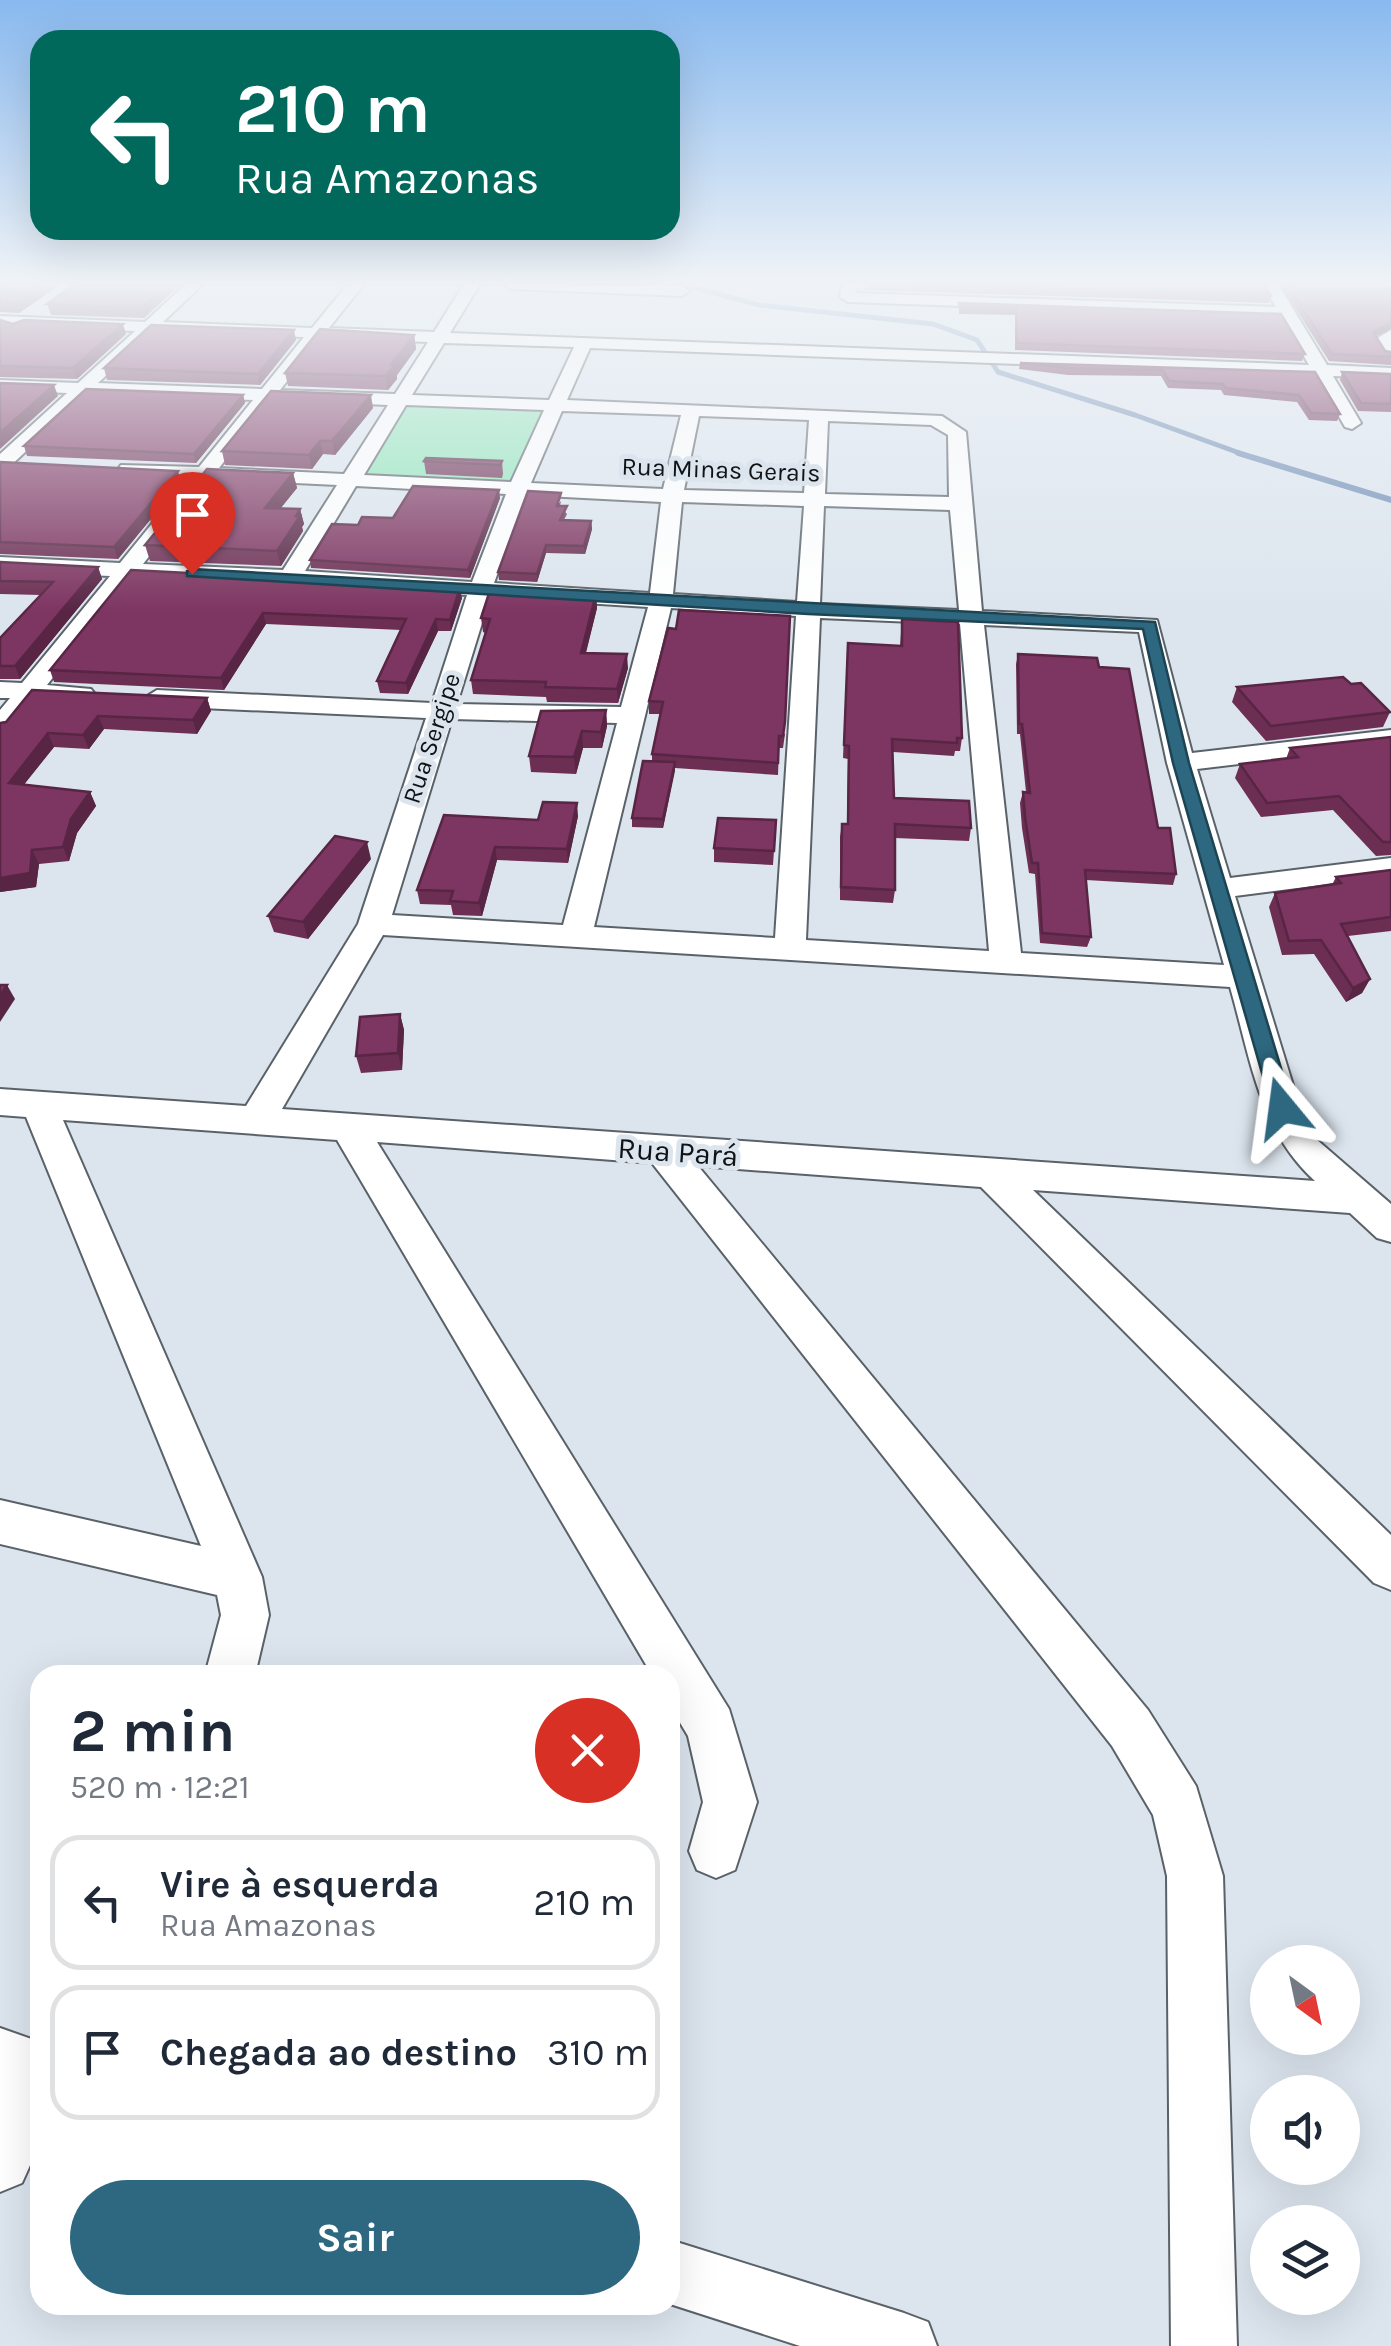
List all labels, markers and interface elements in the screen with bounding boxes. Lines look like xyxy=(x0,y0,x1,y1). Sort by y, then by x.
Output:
text: 210 m xyxy=(235,68,431,150)
icon: left xyxy=(70,70,200,200)
text: Rua Amazonas xyxy=(235,152,540,204)
street label: Rua Minas Gerais xyxy=(621,452,821,487)
pin xyxy=(150,472,235,575)
icon: arrive xyxy=(165,487,220,542)
street label: Rua Sergipe xyxy=(397,669,466,807)
position arrow xyxy=(1230,1056,1334,1160)
street label: Rua Pará xyxy=(617,1130,739,1174)
text: 2 min xyxy=(70,1696,235,1766)
button: close xyxy=(535,1698,640,1803)
text: 520 m · 12:21 xyxy=(70,1769,250,1806)
text: Vire à esquerda xyxy=(160,1862,440,1907)
icon: left xyxy=(75,1875,130,1930)
text: 210 m xyxy=(533,1880,635,1925)
text: Rua Amazonas xyxy=(160,1907,377,1944)
north arrow xyxy=(1250,1945,1360,2055)
map controls xyxy=(1250,1945,1360,2315)
icon: arrive xyxy=(75,2025,130,2080)
text: Chegada ao destino xyxy=(160,2030,517,2075)
text: 310 m xyxy=(547,2030,649,2075)
button: sound xyxy=(1250,2075,1360,2185)
button: Sair xyxy=(70,2180,640,2295)
button: layers xyxy=(1250,2205,1360,2315)

